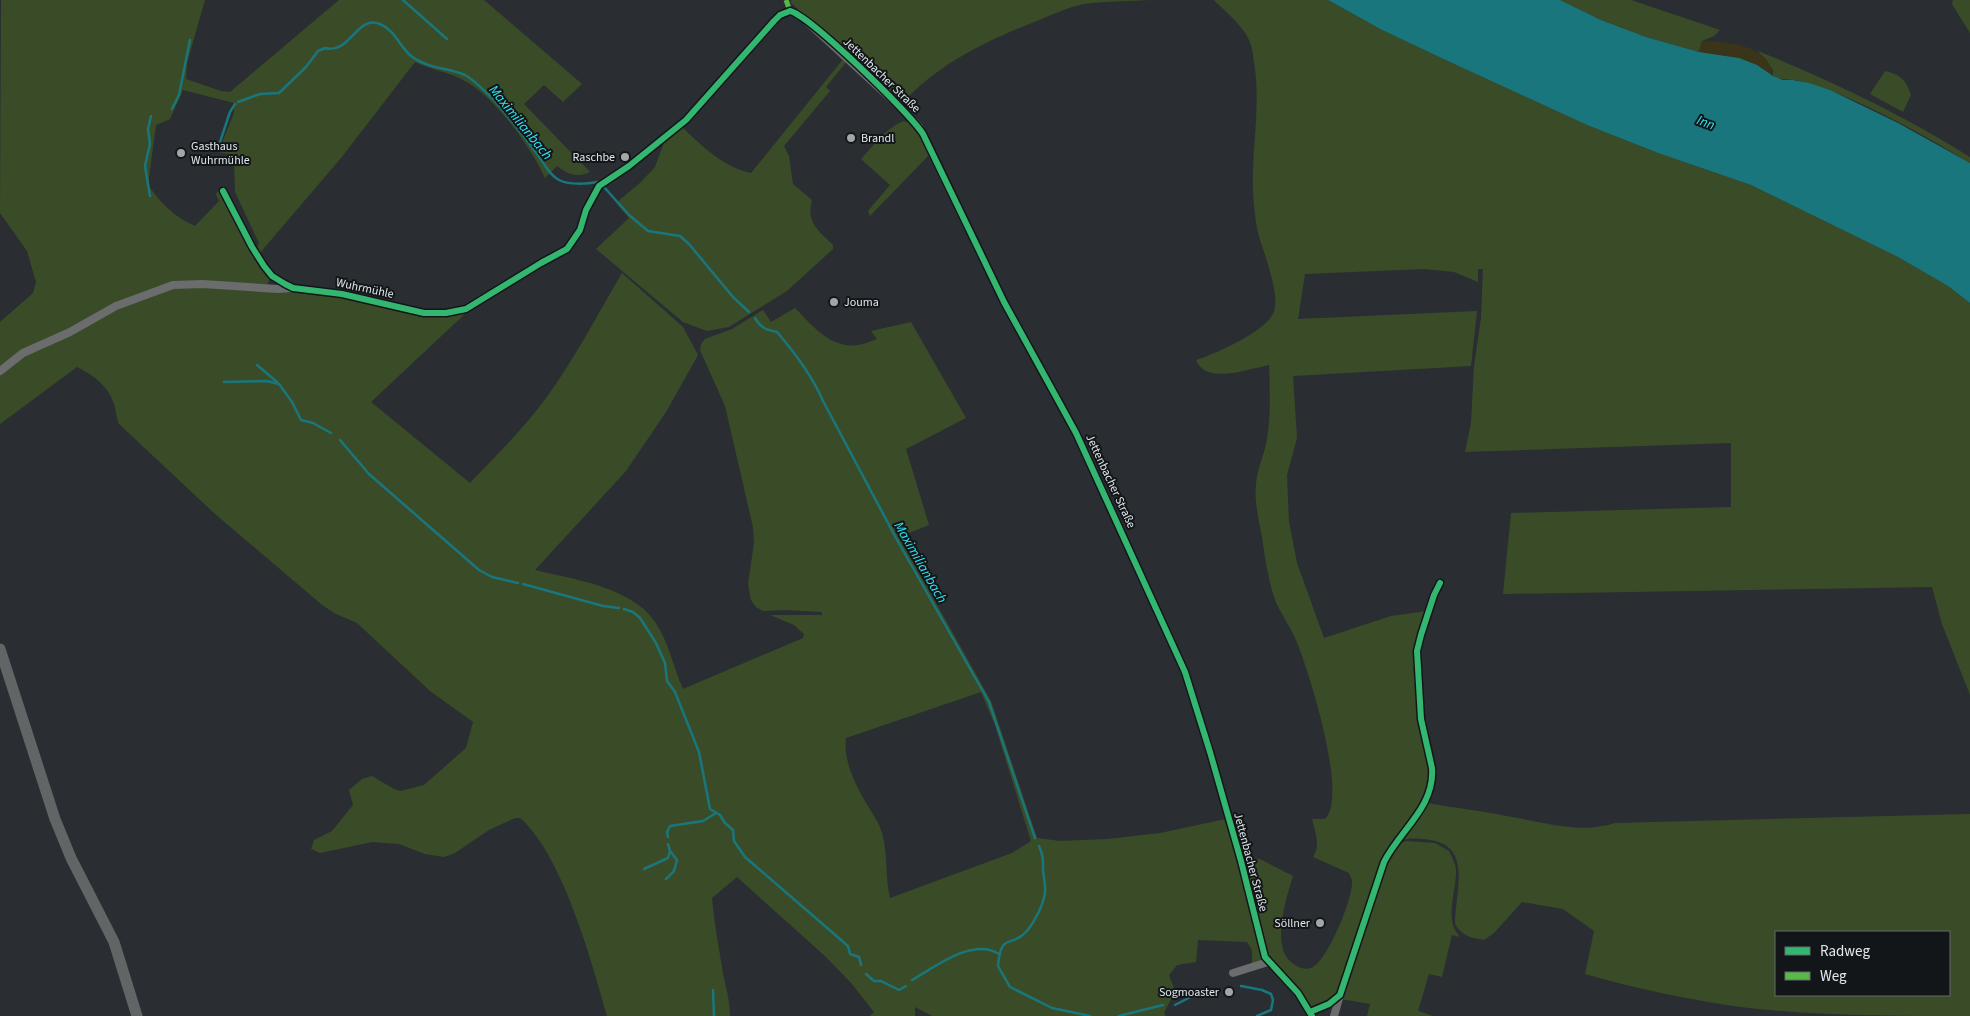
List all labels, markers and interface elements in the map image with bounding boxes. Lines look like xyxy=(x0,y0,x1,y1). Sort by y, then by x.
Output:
street label: Jettenbacher Straße xyxy=(839,34,924,117)
water label: Maximilianbach xyxy=(484,81,557,164)
water label: Inn xyxy=(1694,110,1718,136)
place label: Brandl xyxy=(861,130,894,147)
marker: Brandl xyxy=(845,132,857,144)
place label: Gasthaus Wuhrmühle xyxy=(191,138,250,169)
marker: Gasthaus Wuhrmühle xyxy=(175,147,187,159)
place label: Raschbe xyxy=(573,149,615,166)
marker: Raschbe xyxy=(619,151,631,163)
street label: Wuhrmühle xyxy=(334,274,395,303)
place label: Jouma xyxy=(844,294,879,311)
marker: Jouma xyxy=(828,296,840,308)
street label: Jettenbacher Straße xyxy=(1081,431,1140,531)
water label: Maximilianbach xyxy=(889,518,952,607)
street label: Jettenbacher Straße xyxy=(1229,811,1272,914)
place label: Söllner xyxy=(1274,915,1311,932)
marker: Söllner xyxy=(1314,917,1326,929)
legend xyxy=(1775,931,1950,996)
text: Radweg xyxy=(1820,941,1870,962)
text: Weg xyxy=(1820,966,1847,987)
place label: Sogmoaster xyxy=(1159,984,1220,1001)
marker: Sogmoaster xyxy=(1223,986,1235,998)

